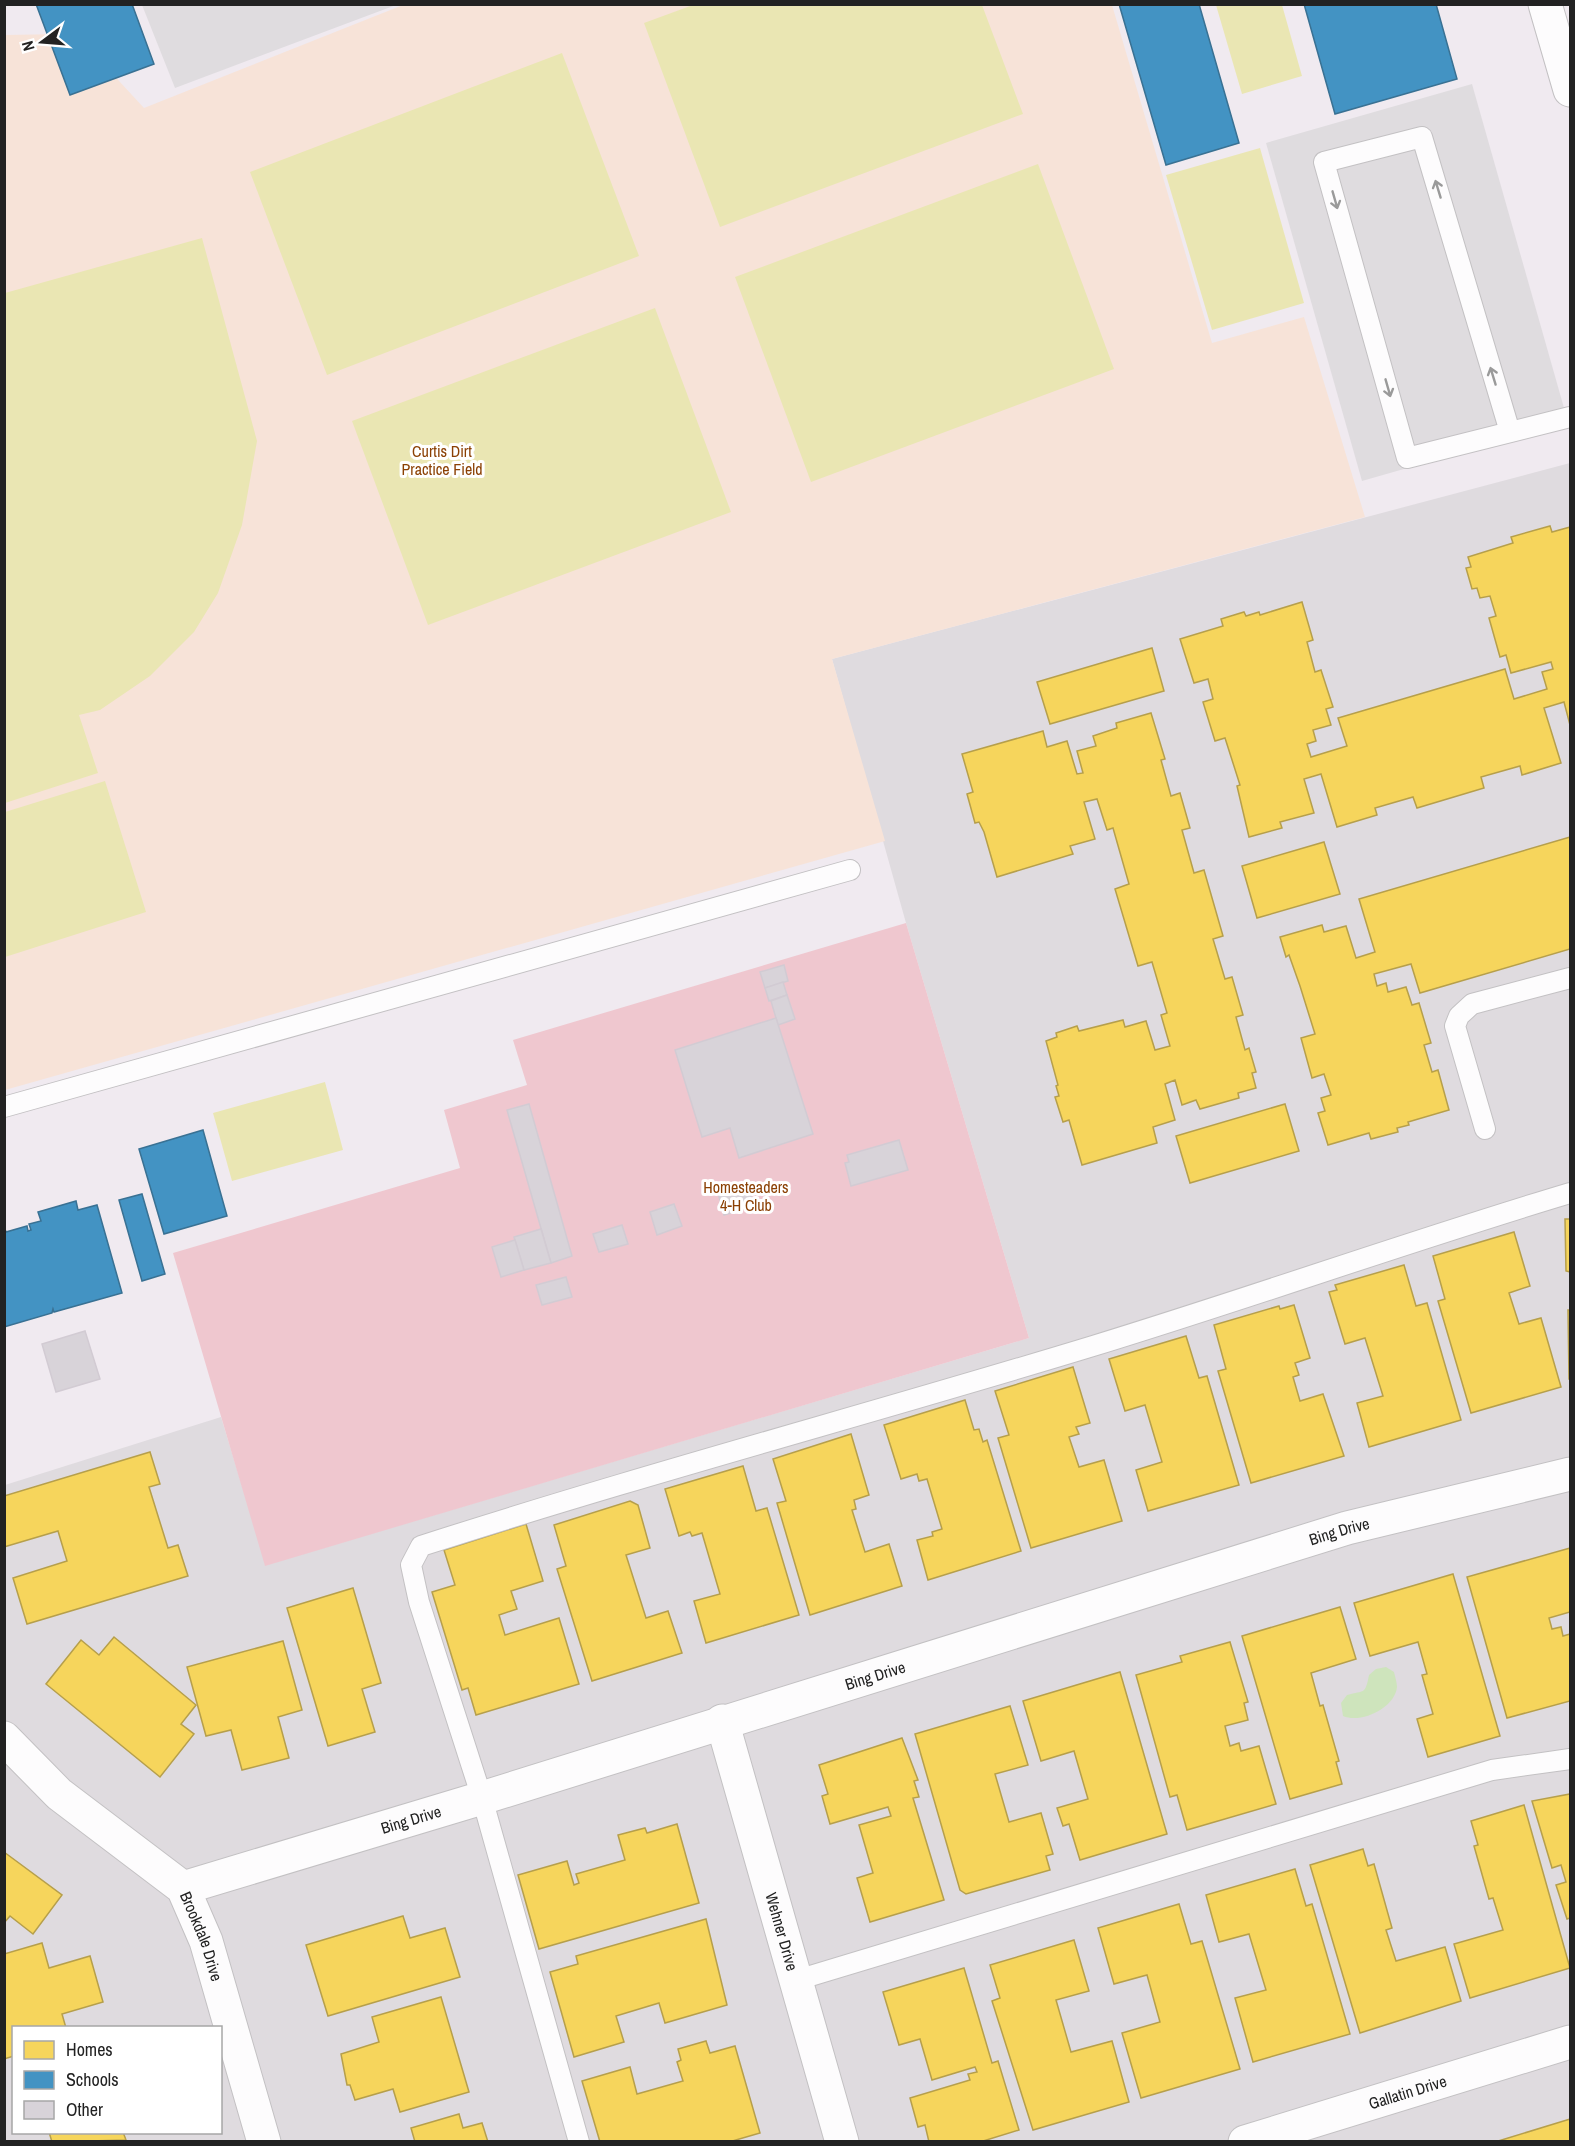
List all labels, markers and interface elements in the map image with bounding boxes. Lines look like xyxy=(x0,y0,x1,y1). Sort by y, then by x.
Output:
north arrow xyxy=(12,12,72,72)
text: N xyxy=(16,39,39,54)
one-way arrow xyxy=(1432,180,1443,199)
one-way arrow xyxy=(1330,191,1341,210)
one-way arrow xyxy=(1487,367,1498,386)
one-way arrow xyxy=(1382,378,1394,397)
park label: Curtis Dirt Practice Field xyxy=(402,440,482,480)
park label: Homesteaders 4-H Club xyxy=(703,1176,789,1216)
street label: Bing Drive xyxy=(1306,1512,1372,1550)
street label: Bing Drive xyxy=(842,1656,908,1695)
street label: Bing Drive xyxy=(378,1800,444,1839)
street label: Brookdale Drive xyxy=(175,1888,228,1984)
street label: Wehner Drive xyxy=(760,1890,804,1973)
legend xyxy=(12,2026,222,2134)
text: Homes xyxy=(66,2037,113,2062)
text: Schools xyxy=(66,2067,119,2092)
street label: Gallatin Drive xyxy=(1366,2070,1449,2114)
text: Other xyxy=(66,2097,103,2122)

